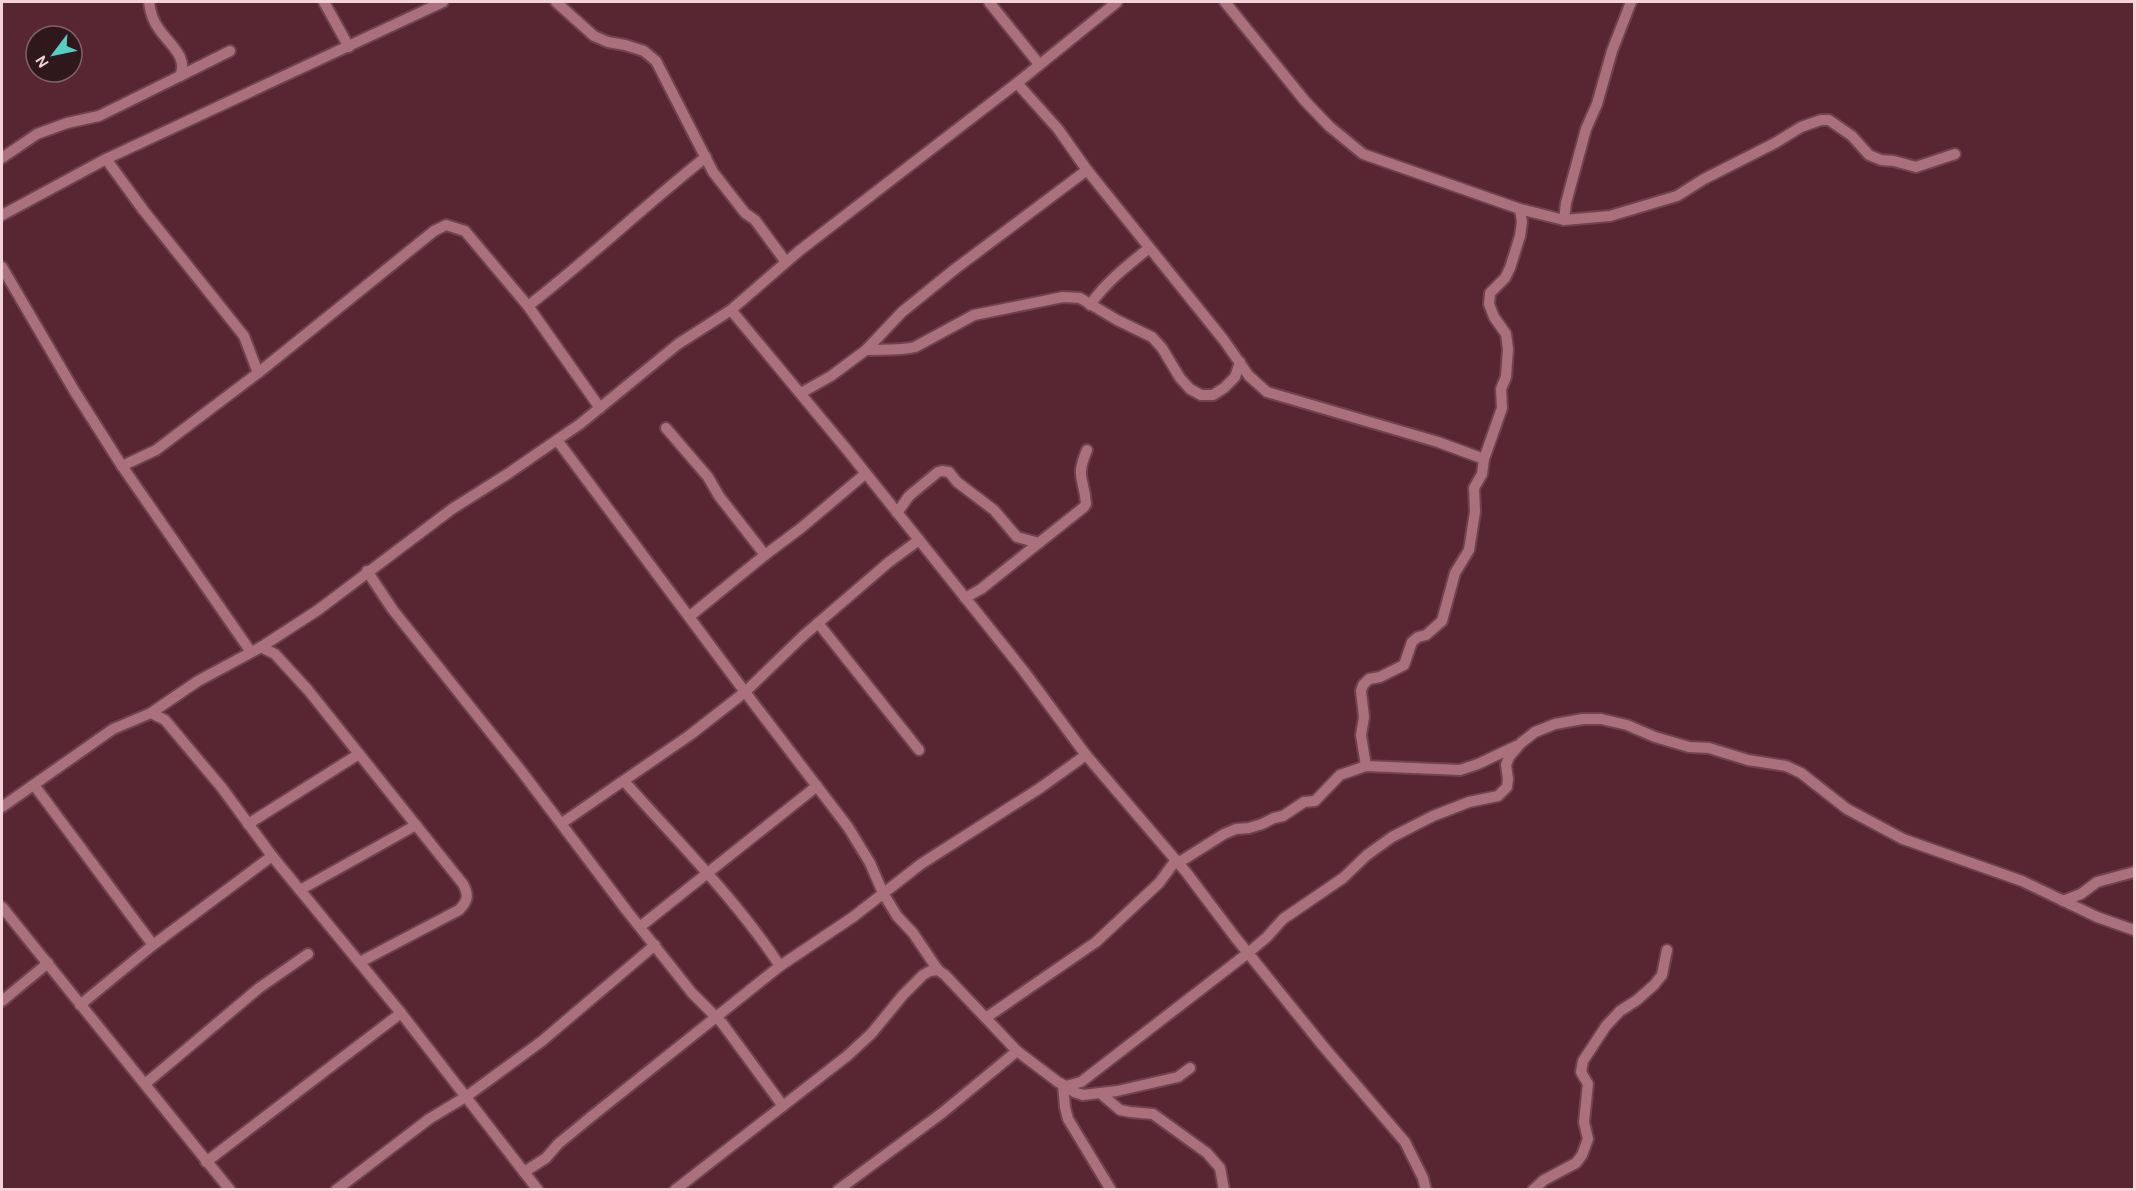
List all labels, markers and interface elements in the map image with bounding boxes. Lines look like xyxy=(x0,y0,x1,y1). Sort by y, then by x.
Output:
north arrow xyxy=(24,24,84,84)
text: N xyxy=(31,52,53,72)

